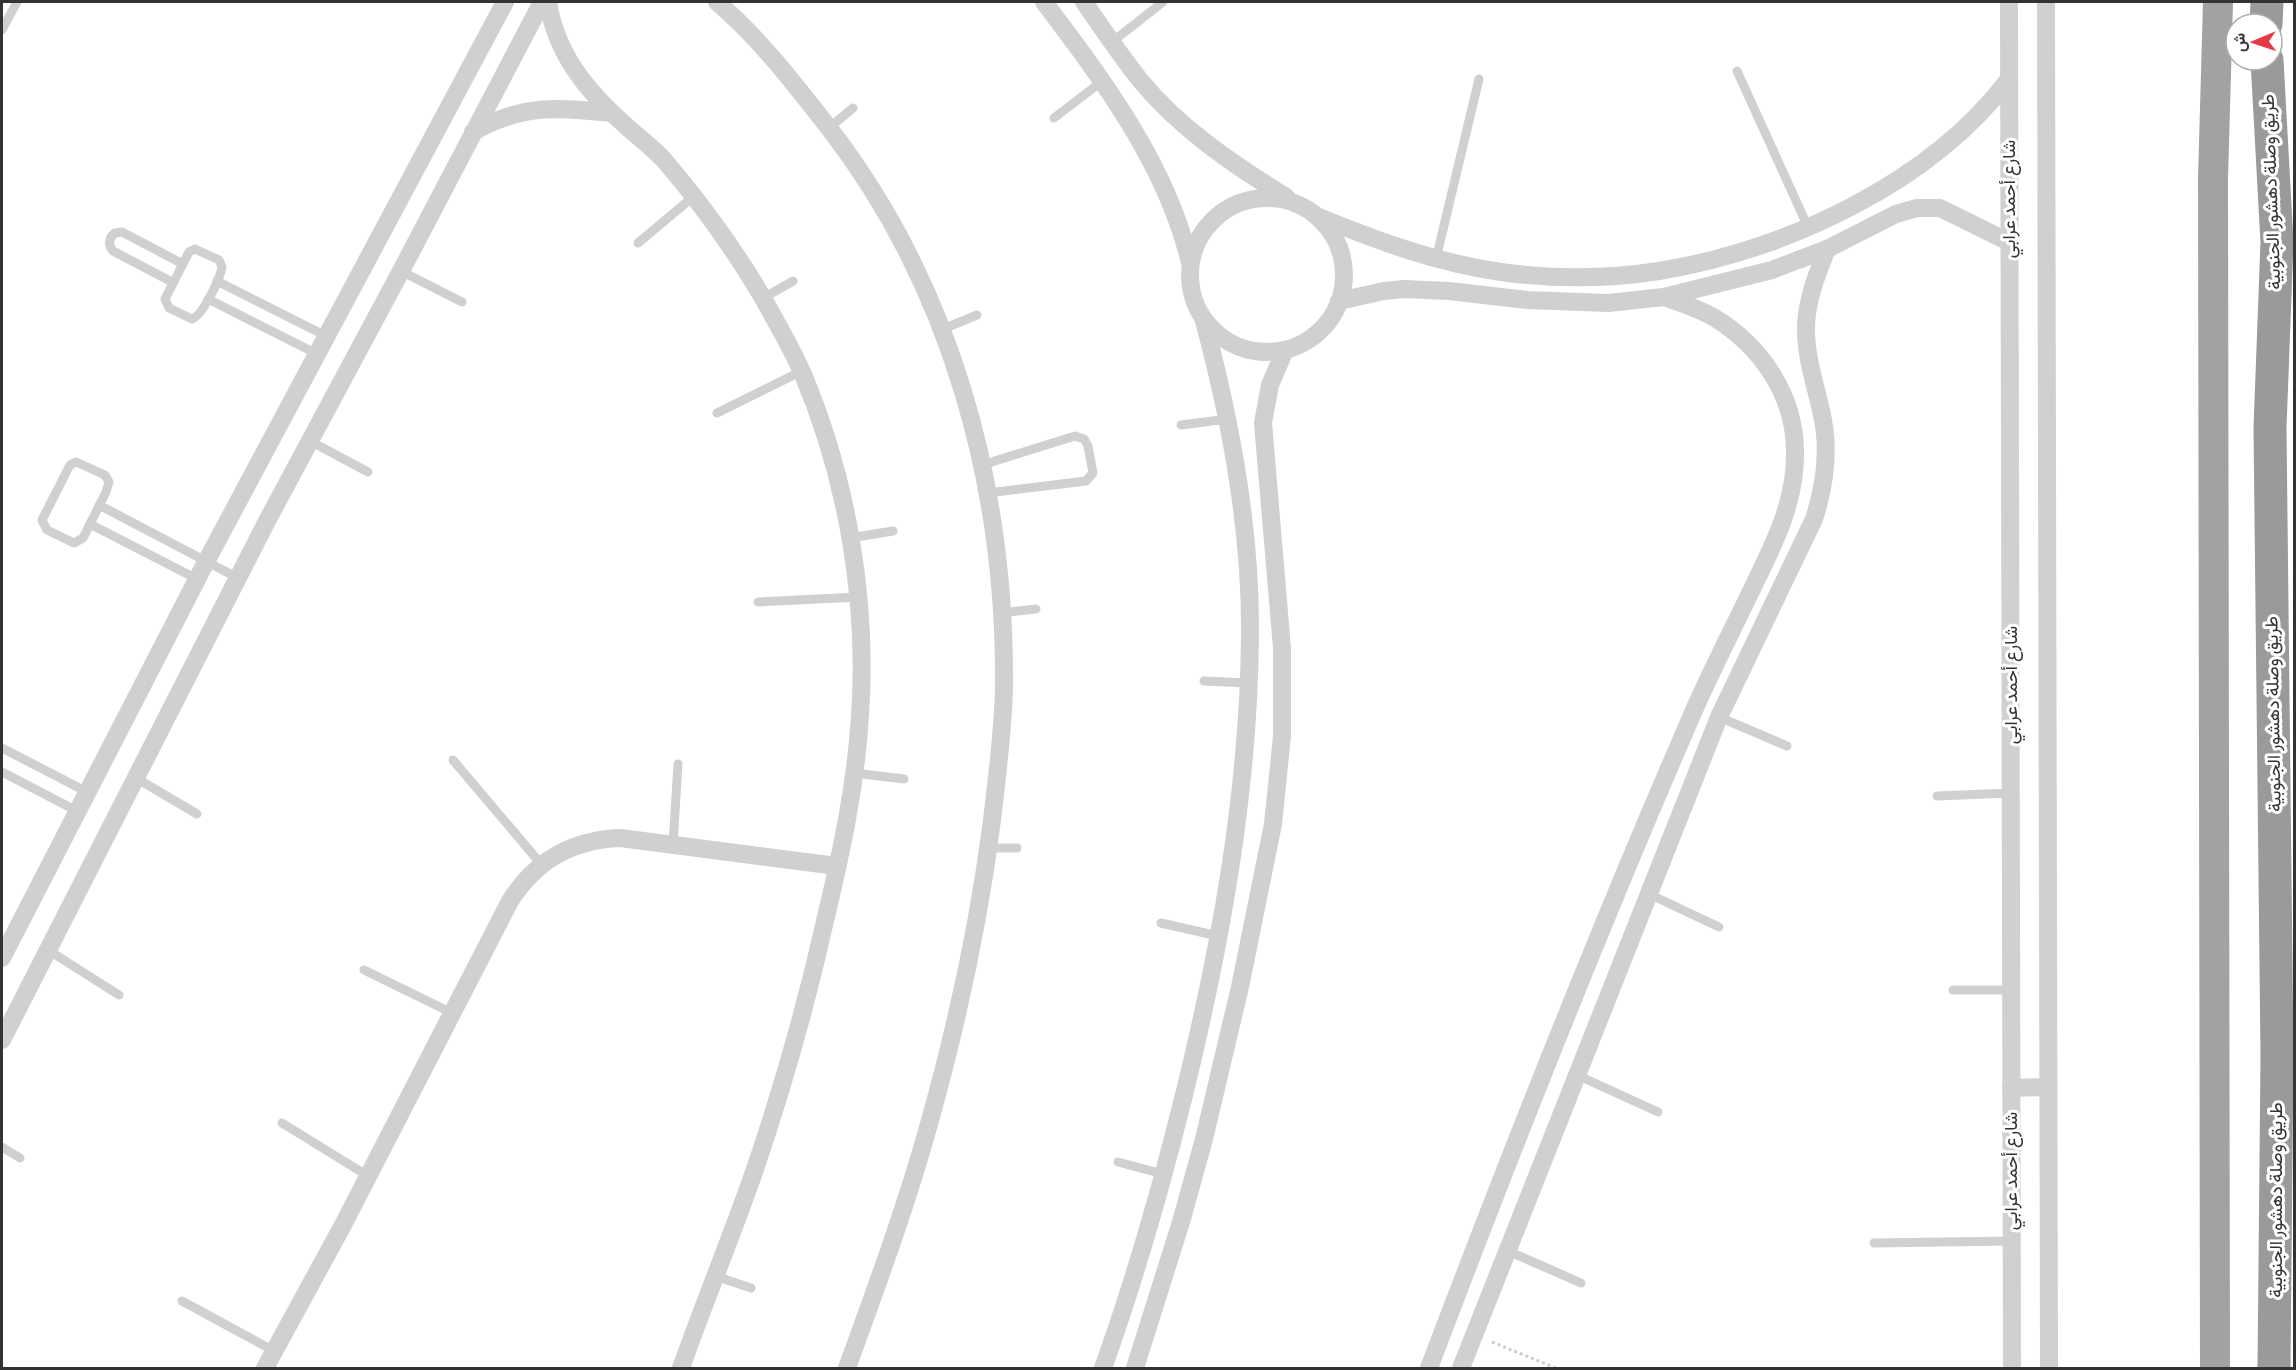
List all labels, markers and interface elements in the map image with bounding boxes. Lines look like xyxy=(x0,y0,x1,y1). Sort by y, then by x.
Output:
north arrow xyxy=(2224,12,2284,72)
text: ش xyxy=(2229,33,2249,52)
street label: طريق وصلة دهشور الجنوبية xyxy=(2256,94,2285,290)
street label: شارع أحمد عرابي xyxy=(1997,140,2024,258)
street label: طريق وصلة دهشور الجنوبية xyxy=(2259,616,2286,812)
street label: شارع أحمد عرابي xyxy=(1999,626,2026,744)
street label: طريق وصلة دهشور الجنوبية xyxy=(2264,1102,2287,1298)
street label: شارع أحمد عرابي xyxy=(1999,1112,2026,1230)

